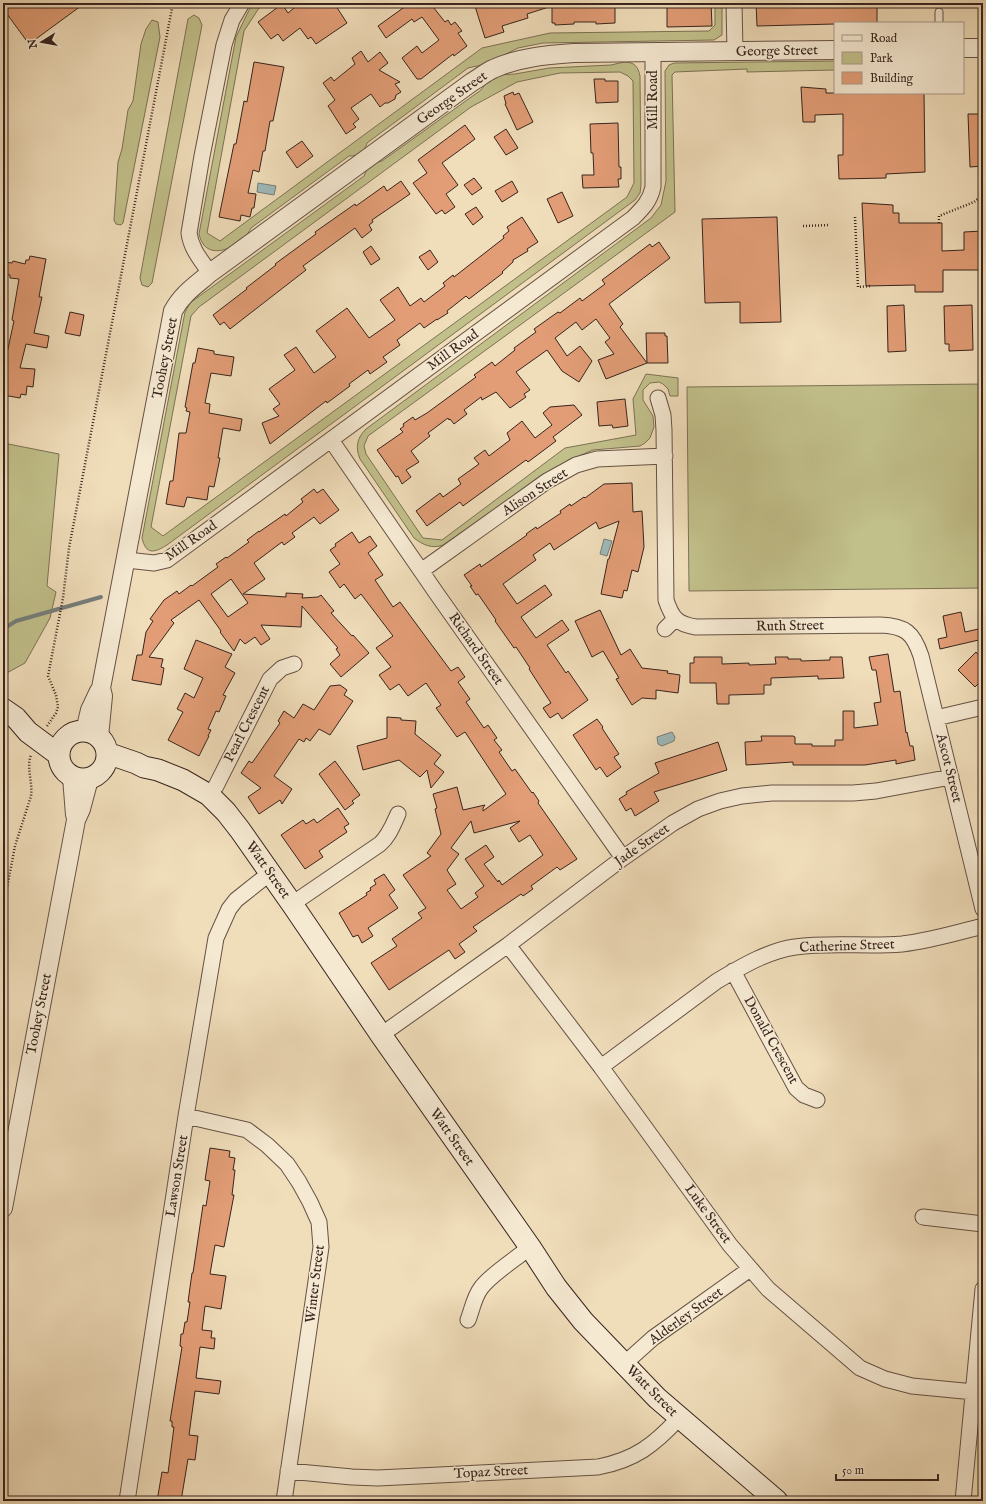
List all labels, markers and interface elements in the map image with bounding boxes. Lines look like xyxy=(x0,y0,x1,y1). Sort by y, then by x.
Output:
north arrow xyxy=(22,22,62,62)
legend xyxy=(834,22,964,94)
text: Road xyxy=(870,31,898,46)
text: N xyxy=(25,37,41,51)
street label: George Street xyxy=(736,41,818,61)
text: Park xyxy=(870,51,893,66)
street label: George Street xyxy=(413,67,491,129)
street label: Mill Road xyxy=(644,70,662,130)
text: Building xyxy=(870,71,914,86)
street label: Toohey Street xyxy=(148,316,182,400)
street label: Mill Road xyxy=(424,325,483,375)
street label: Alison Street xyxy=(498,464,571,520)
street label: Mill Road xyxy=(162,516,221,565)
street label: Richard Street xyxy=(444,609,508,689)
street label: Ruth Street xyxy=(756,616,824,636)
street label: Pearl Crescent xyxy=(220,683,274,765)
street label: Ascot Street xyxy=(931,731,966,805)
street label: Jade Street xyxy=(609,819,673,872)
street label: Watt Street xyxy=(242,838,294,902)
street label: Catherine Street xyxy=(799,935,895,957)
street label: Toohey Street xyxy=(22,972,56,1056)
street label: Donald Crescent xyxy=(739,993,803,1087)
street label: Watt Street xyxy=(426,1105,478,1169)
street label: Lawson Street xyxy=(162,1134,192,1218)
street label: Luke Street xyxy=(680,1181,736,1247)
street label: Winter Street xyxy=(301,1244,329,1324)
street label: Alderley Street xyxy=(645,1283,727,1349)
street label: Watt Street xyxy=(622,1361,682,1421)
scale bar xyxy=(836,1456,938,1482)
street label: Topaz Street xyxy=(453,1461,529,1483)
text: 50 m xyxy=(842,1463,864,1478)

